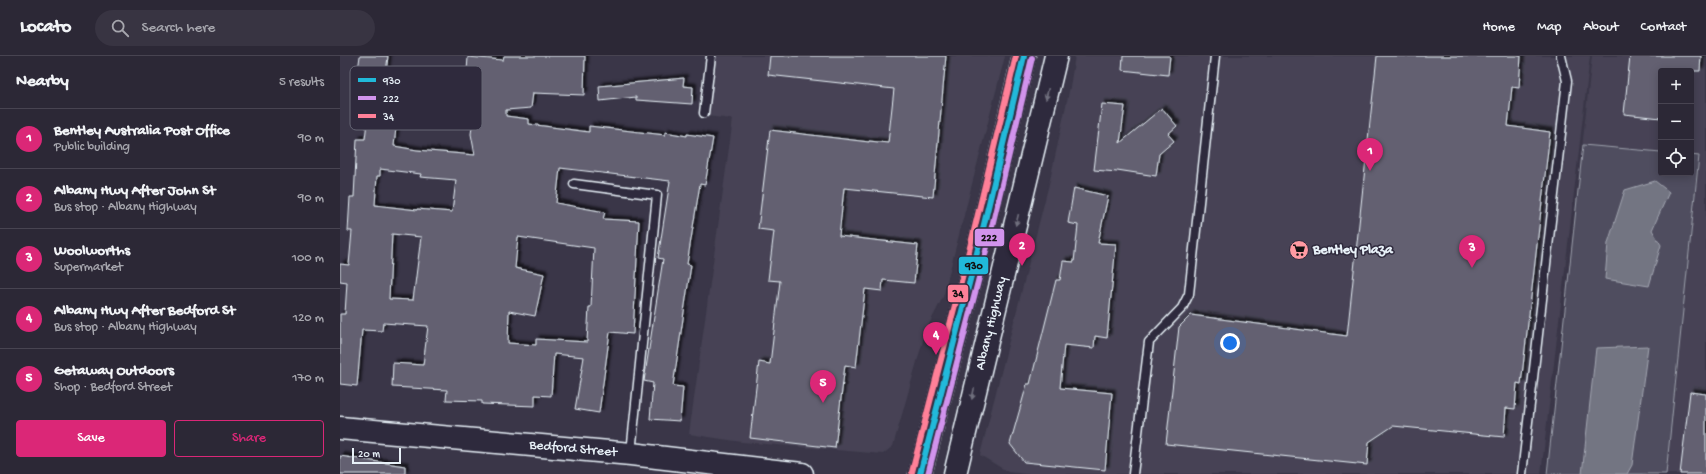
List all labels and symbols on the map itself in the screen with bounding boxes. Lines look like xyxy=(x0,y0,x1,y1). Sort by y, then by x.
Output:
legend xyxy=(350,66,482,130)
text: 930 xyxy=(382,76,400,88)
one-way arrow xyxy=(1044,88,1050,100)
text: 222 xyxy=(383,94,400,106)
text: 34 xyxy=(382,112,395,124)
pin: 1 xyxy=(1357,138,1383,171)
one-way arrow xyxy=(1014,215,1020,227)
line badge: 222 xyxy=(974,228,1005,247)
text: 222 xyxy=(981,233,998,245)
pin: 2 xyxy=(1009,233,1035,266)
pin: 3 xyxy=(1459,235,1485,268)
supermarket icon: Bentley Plaza xyxy=(1288,239,1310,261)
place label: Bentley Plaza xyxy=(1312,242,1394,259)
line badge: 930 xyxy=(958,256,989,275)
text: 930 xyxy=(964,261,983,273)
street label: Albany Highway xyxy=(972,275,1011,372)
line badge: 34 xyxy=(947,284,969,303)
text: 34 xyxy=(952,289,964,301)
pin: 4 xyxy=(923,322,949,355)
your location xyxy=(1220,333,1240,353)
pin: 5 xyxy=(810,370,836,403)
one-way arrow xyxy=(970,388,976,400)
street label: Bedford Street xyxy=(527,436,619,461)
scale bar xyxy=(352,446,401,465)

